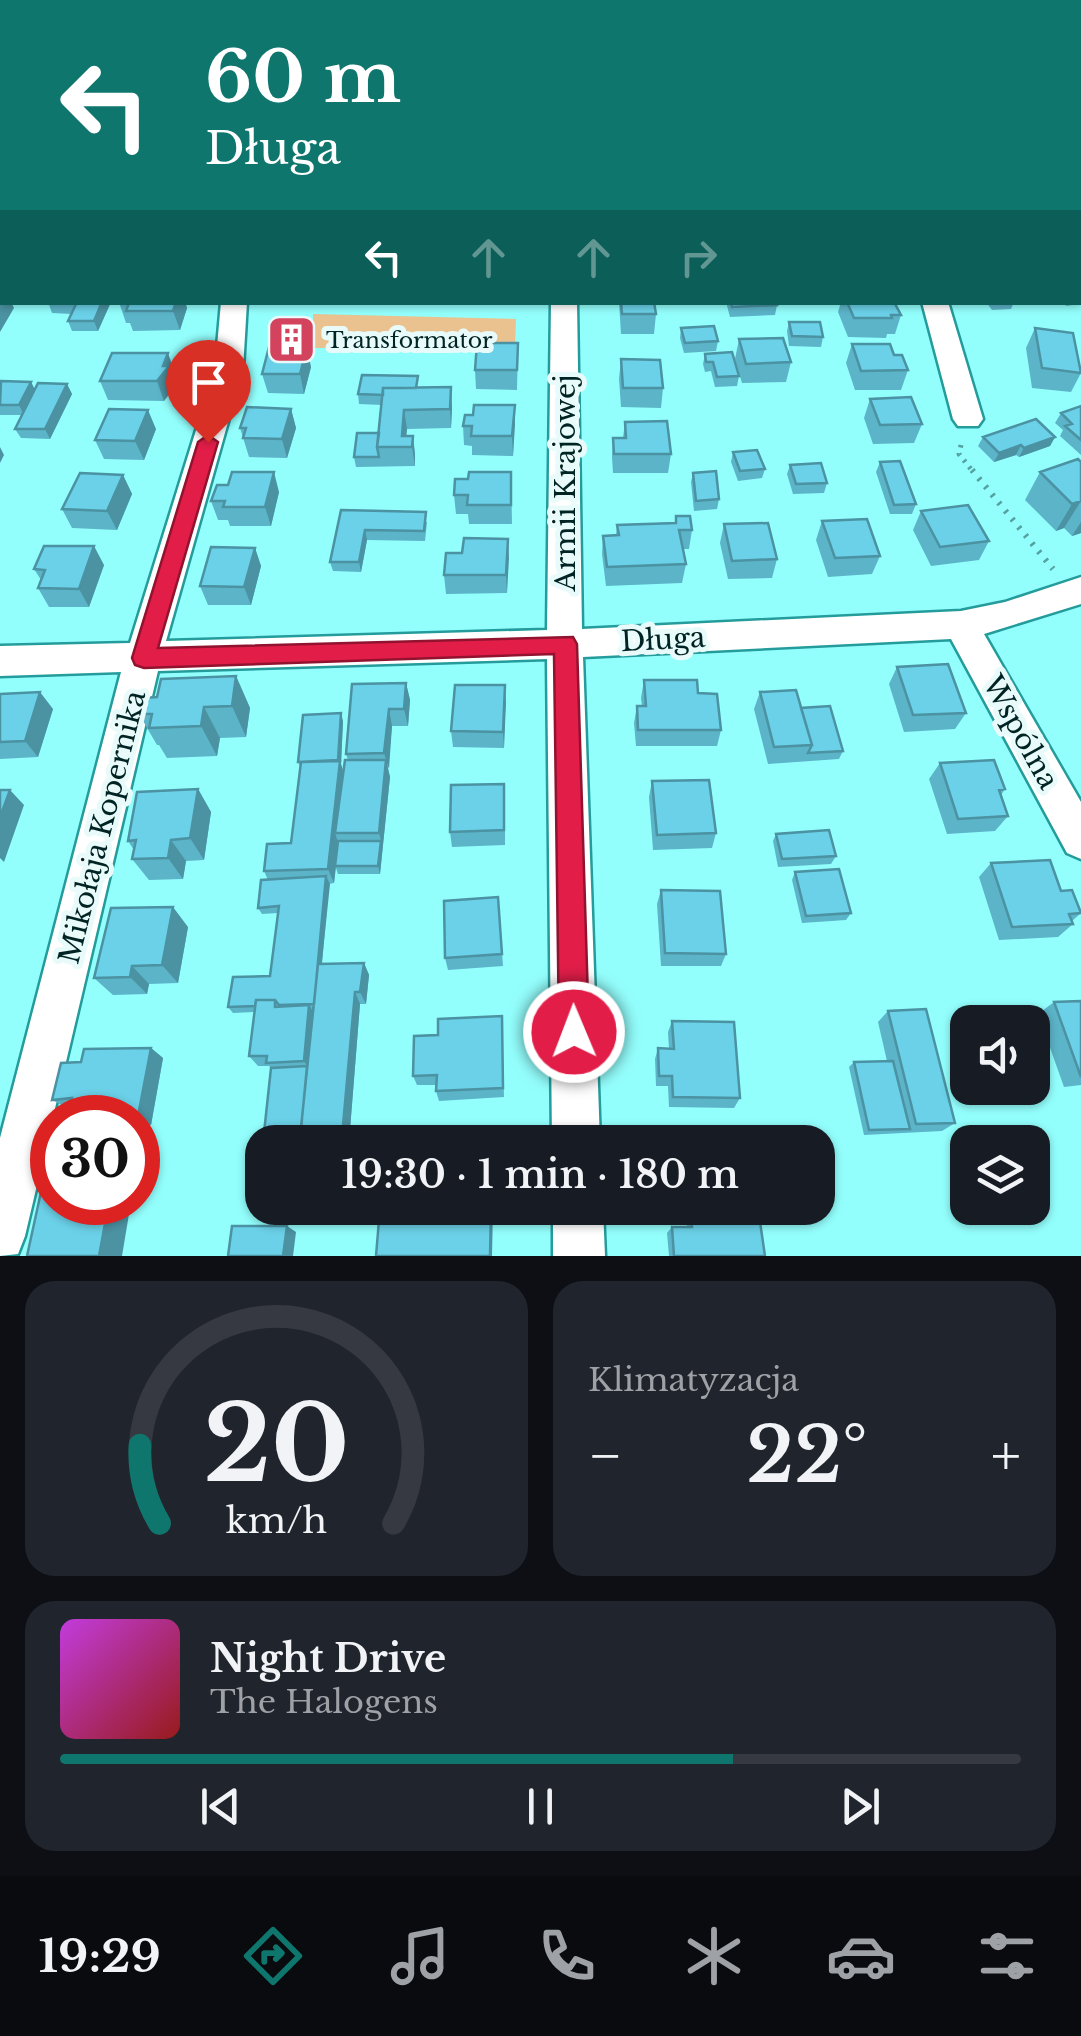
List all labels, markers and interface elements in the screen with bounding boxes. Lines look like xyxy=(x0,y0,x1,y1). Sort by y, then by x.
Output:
text: 60 m xyxy=(205,34,401,121)
icon: left xyxy=(40,40,170,170)
text: Długa xyxy=(205,120,341,176)
icon: left xyxy=(356,230,411,285)
icon: ahead xyxy=(461,230,516,285)
icon: ahead xyxy=(566,230,621,285)
icon: right xyxy=(671,230,726,285)
building icon: Transformator xyxy=(265,314,317,366)
place label: Transformator xyxy=(326,327,493,354)
pin xyxy=(166,340,251,443)
icon: arrive xyxy=(181,355,236,410)
street label: Armii Krajowej xyxy=(548,374,583,593)
street label: Długa xyxy=(620,620,707,659)
street label: Wspólna xyxy=(975,668,1066,796)
street label: Mikołaja Kopernika xyxy=(52,686,153,967)
position arrow xyxy=(522,980,626,1084)
map controls xyxy=(950,1005,1050,1225)
button: sound xyxy=(950,1005,1050,1105)
speed limit sign: 30 xyxy=(30,1095,160,1225)
button: layers xyxy=(950,1125,1050,1225)
text: 19:30 · 1 min · 180 m xyxy=(341,1151,739,1198)
text: Klimatyzacja xyxy=(588,1360,799,1400)
text: 20 xyxy=(203,1380,350,1509)
text: 22° xyxy=(746,1409,867,1502)
text: − xyxy=(588,1422,623,1490)
text: + xyxy=(991,1422,1021,1490)
text: km/h xyxy=(226,1498,327,1543)
text: Night Drive xyxy=(210,1635,446,1682)
text: The Halogens xyxy=(210,1682,438,1722)
icon: previous xyxy=(193,1779,248,1834)
icon: pause xyxy=(513,1779,568,1834)
icon: next xyxy=(833,1779,888,1834)
icon: directions xyxy=(238,1921,308,1991)
icon: music xyxy=(385,1921,455,1991)
icon: phone xyxy=(532,1921,602,1991)
icon: climate xyxy=(679,1921,749,1991)
icon: car xyxy=(826,1921,896,1991)
icon: filters xyxy=(972,1921,1042,1991)
text: 19:29 xyxy=(38,1928,161,1984)

